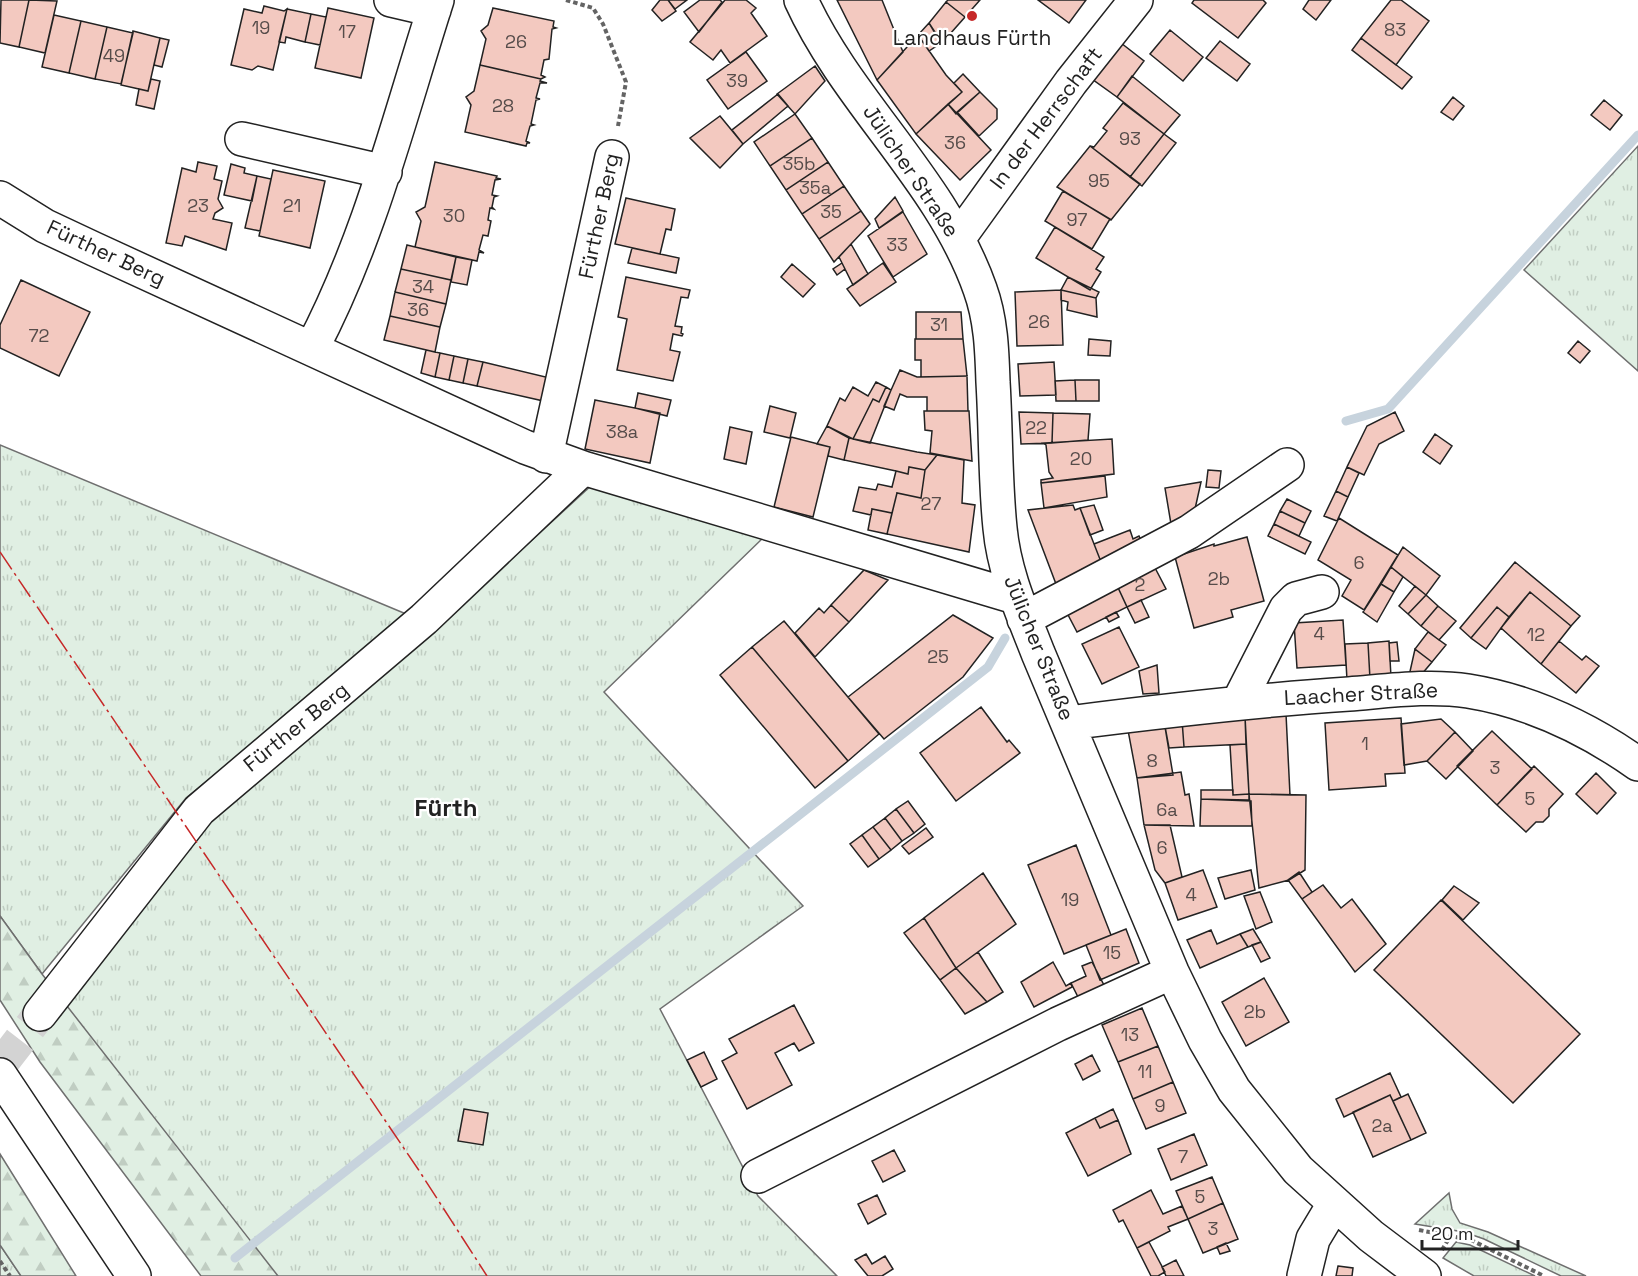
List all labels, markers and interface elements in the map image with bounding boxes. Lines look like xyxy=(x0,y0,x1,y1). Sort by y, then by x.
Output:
marker: Landhaus Fürth xyxy=(965,9,979,23)
house number: 19 xyxy=(252,16,270,39)
house number: 83 xyxy=(1384,18,1406,41)
house number: 17 xyxy=(338,20,356,43)
place label: Landhaus Fürth xyxy=(893,24,1051,51)
house number: 26 xyxy=(505,30,527,53)
street label: In der Herrschaft xyxy=(983,41,1108,194)
house number: 49 xyxy=(103,44,125,67)
house number: 39 xyxy=(726,69,748,92)
house number: 28 xyxy=(492,94,514,117)
street label: Jülicher Straße xyxy=(857,99,966,242)
house number: 93 xyxy=(1119,127,1141,150)
house number: 36 xyxy=(944,131,966,154)
street label: Fürther Berg xyxy=(572,151,625,281)
house number: 35b xyxy=(782,152,816,175)
house number: 95 xyxy=(1088,169,1110,192)
house number: 35a xyxy=(799,176,831,199)
house number: 23 xyxy=(187,194,209,217)
house number: 21 xyxy=(283,194,301,217)
house number: 35 xyxy=(820,200,842,223)
house number: 30 xyxy=(443,204,465,227)
house number: 97 xyxy=(1067,208,1087,231)
street label: Fürther Berg xyxy=(43,213,170,292)
house number: 33 xyxy=(886,233,908,256)
house number: 34 xyxy=(412,275,434,298)
house number: 36 xyxy=(407,298,429,321)
house number: 26 xyxy=(1028,310,1050,333)
house number: 31 xyxy=(930,313,948,336)
house number: 72 xyxy=(29,324,49,347)
house number: 22 xyxy=(1025,416,1047,439)
house number: 38a xyxy=(606,420,638,443)
house number: 20 xyxy=(1070,447,1092,470)
house number: 27 xyxy=(921,492,941,515)
house number: 6 xyxy=(1353,551,1365,574)
house number: 2b xyxy=(1208,567,1230,590)
street label: Jülicher Straße xyxy=(998,571,1081,724)
house number: 2 xyxy=(1135,573,1145,596)
house number: 4 xyxy=(1313,622,1325,645)
house number: 12 xyxy=(1527,623,1545,646)
house number: 25 xyxy=(927,645,949,668)
street label: Fürther Berg xyxy=(238,676,354,777)
street label: Laacher Straße xyxy=(1283,676,1439,711)
house number: 1 xyxy=(1361,732,1369,755)
house number: 8 xyxy=(1146,749,1158,772)
house number: 3 xyxy=(1490,756,1500,779)
house number: 5 xyxy=(1525,787,1535,810)
district label: Fürth xyxy=(415,792,477,823)
house number: 6a xyxy=(1156,798,1178,821)
house number: 6 xyxy=(1156,836,1168,859)
house number: 4 xyxy=(1185,883,1197,906)
house number: 19 xyxy=(1061,888,1079,911)
house number: 15 xyxy=(1103,941,1121,964)
house number: 2b xyxy=(1244,1000,1266,1023)
house number: 13 xyxy=(1121,1023,1139,1046)
house number: 11 xyxy=(1137,1060,1153,1083)
house number: 9 xyxy=(1154,1094,1166,1117)
house number: 2a xyxy=(1371,1114,1393,1137)
house number: 7 xyxy=(1178,1145,1188,1168)
house number: 5 xyxy=(1195,1185,1205,1208)
scale bar xyxy=(1422,1213,1518,1251)
house number: 3 xyxy=(1208,1217,1218,1240)
text: 20 m xyxy=(1431,1222,1474,1245)

